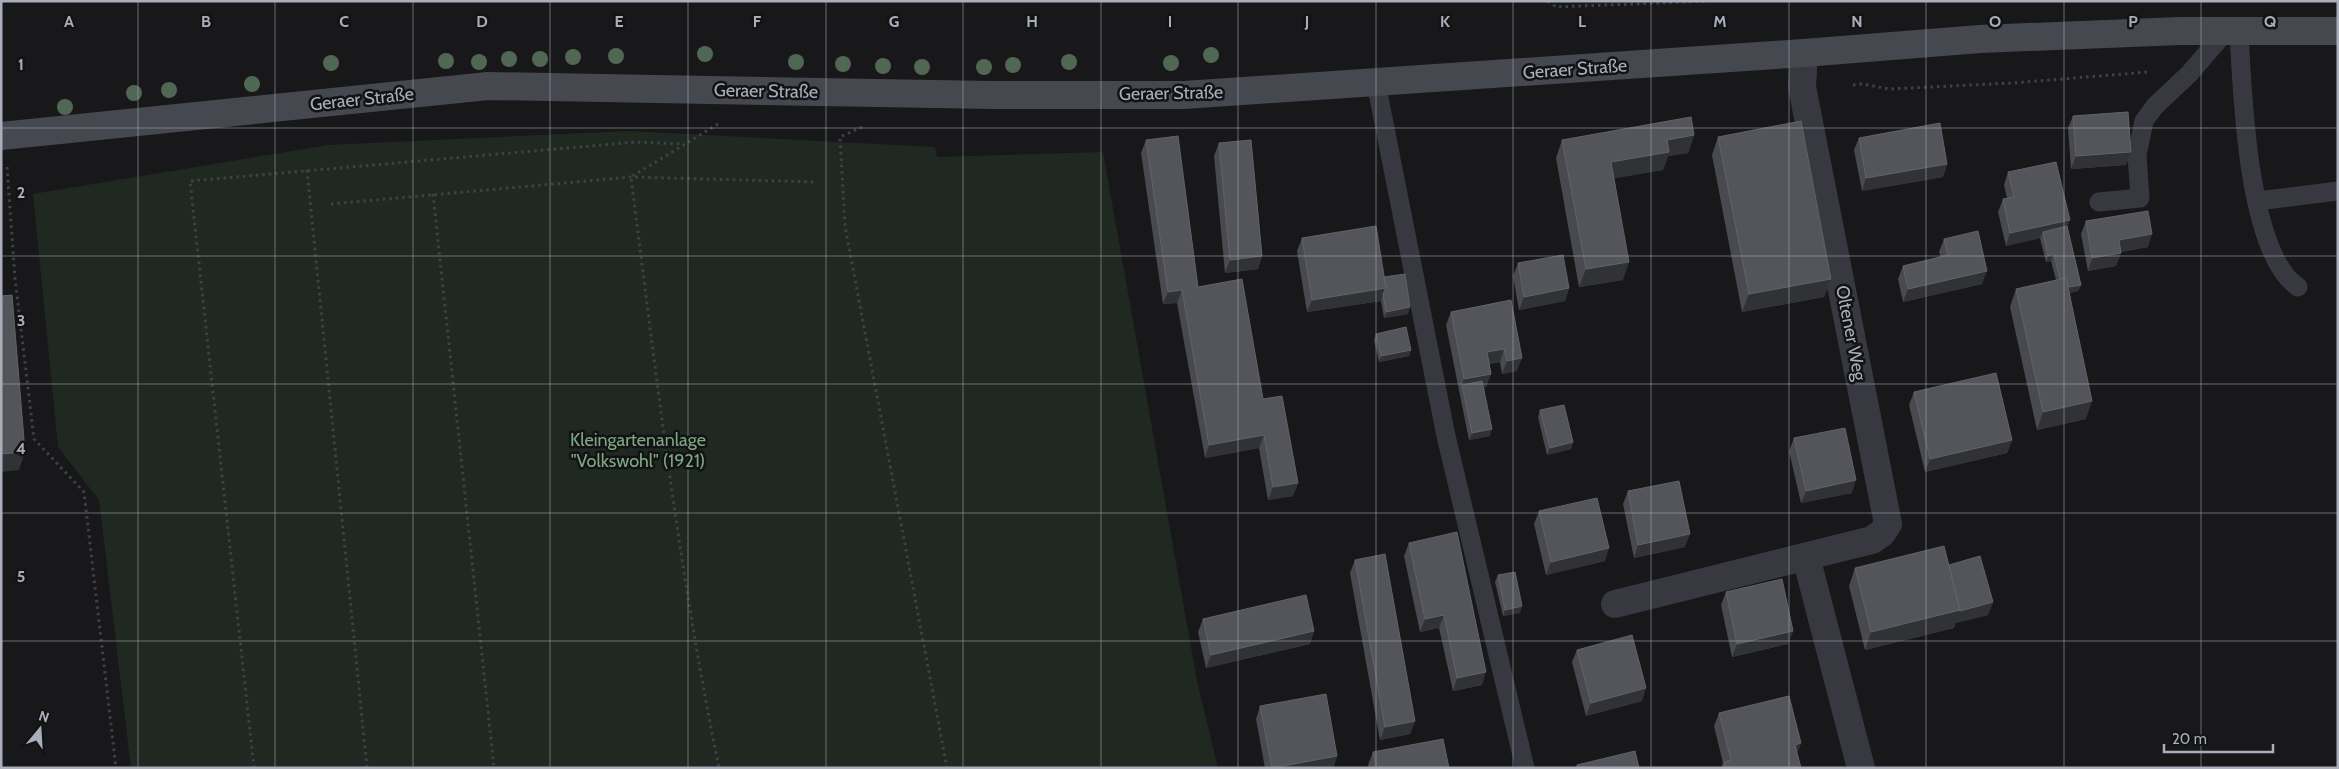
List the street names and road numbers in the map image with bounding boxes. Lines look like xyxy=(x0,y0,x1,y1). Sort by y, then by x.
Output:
street label: Geraer Straße xyxy=(1522,54,1628,84)
street label: Geraer Straße xyxy=(714,79,818,103)
street label: Geraer Straße xyxy=(1119,81,1223,105)
street label: Geraer Straße xyxy=(309,83,415,115)
street label: Oltener Weg xyxy=(1831,283,1871,384)

